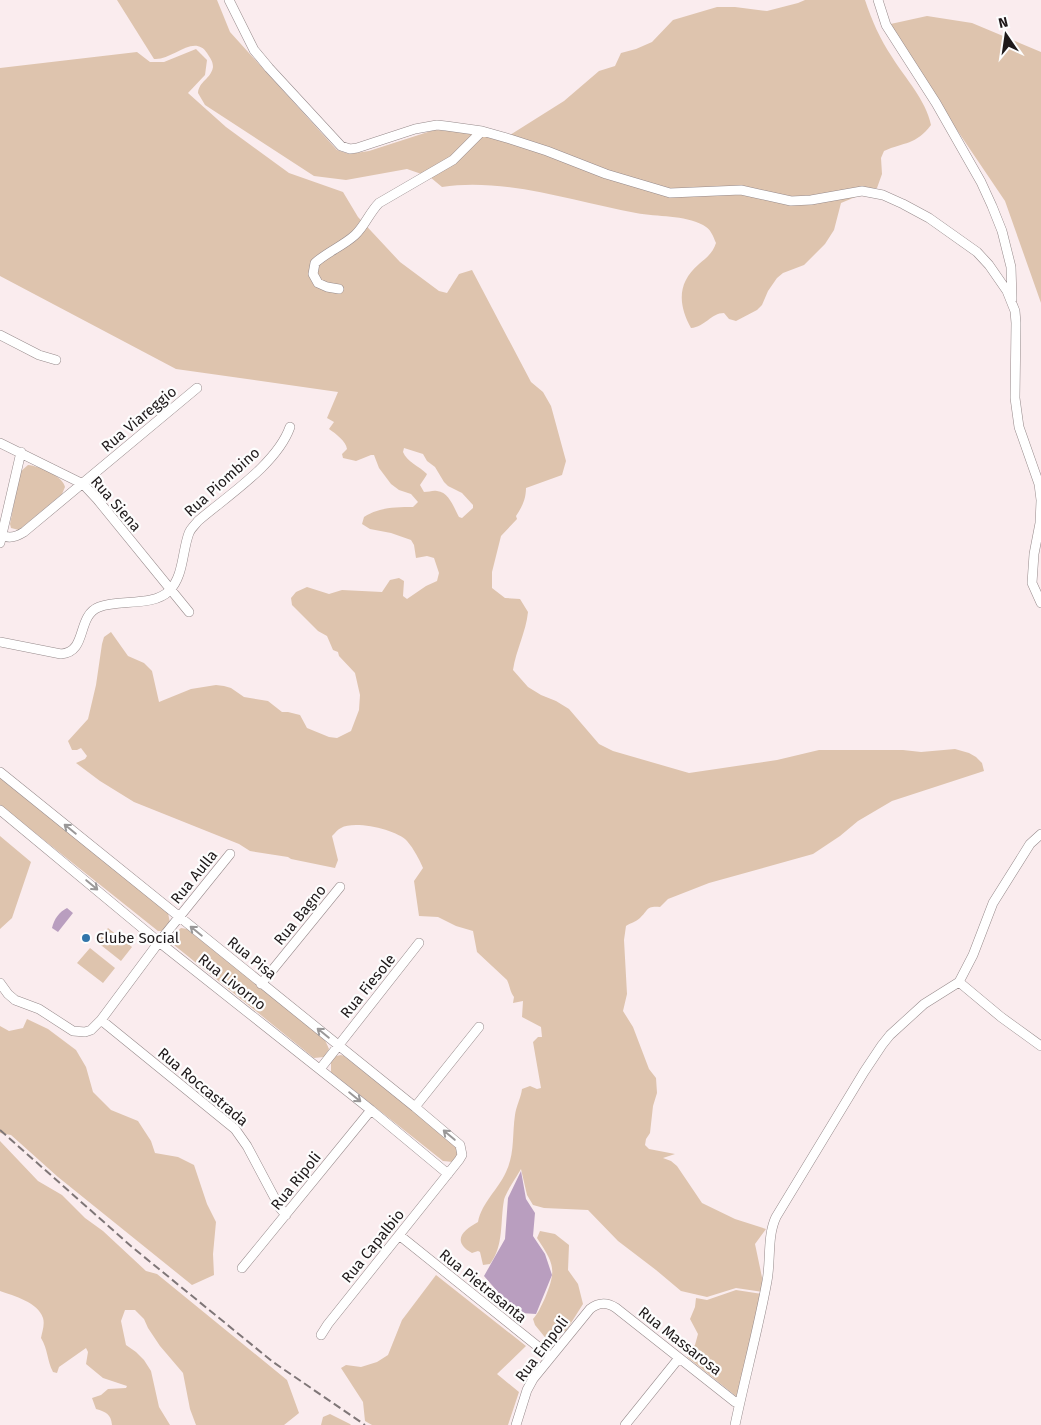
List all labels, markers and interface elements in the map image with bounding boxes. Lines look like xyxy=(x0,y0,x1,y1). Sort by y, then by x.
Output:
north arrow xyxy=(981,10,1031,60)
text: N xyxy=(997,13,1010,32)
street label: Rua Viareggio xyxy=(98,382,180,456)
street label: Rua Piombino xyxy=(181,443,263,521)
street label: Rua Siena xyxy=(87,473,145,535)
one-way arrow xyxy=(64,823,77,834)
street label: Rua Aulla xyxy=(167,846,221,908)
one-way arrow xyxy=(85,879,98,890)
street label: Rua Bagno xyxy=(270,881,330,949)
one-way arrow xyxy=(190,926,203,937)
place label: Clube Social xyxy=(96,929,180,947)
marker: Clube Social xyxy=(80,932,92,944)
street label: Rua Pisa xyxy=(224,933,280,983)
street label: Rua Livorno xyxy=(195,950,269,1014)
street label: Rua Fiesole xyxy=(337,950,399,1022)
one-way arrow xyxy=(316,1028,329,1039)
street label: Rua Roccastrada xyxy=(154,1044,252,1130)
one-way arrow xyxy=(348,1091,361,1102)
one-way arrow xyxy=(443,1130,456,1141)
street label: Rua Ripoli xyxy=(267,1148,325,1214)
street label: Rua Capalbio xyxy=(338,1206,408,1286)
street label: Rua Pietrasanta xyxy=(436,1245,530,1327)
street label: Rua Massarosa xyxy=(635,1303,725,1379)
street label: Rua Empoli xyxy=(512,1313,572,1385)

